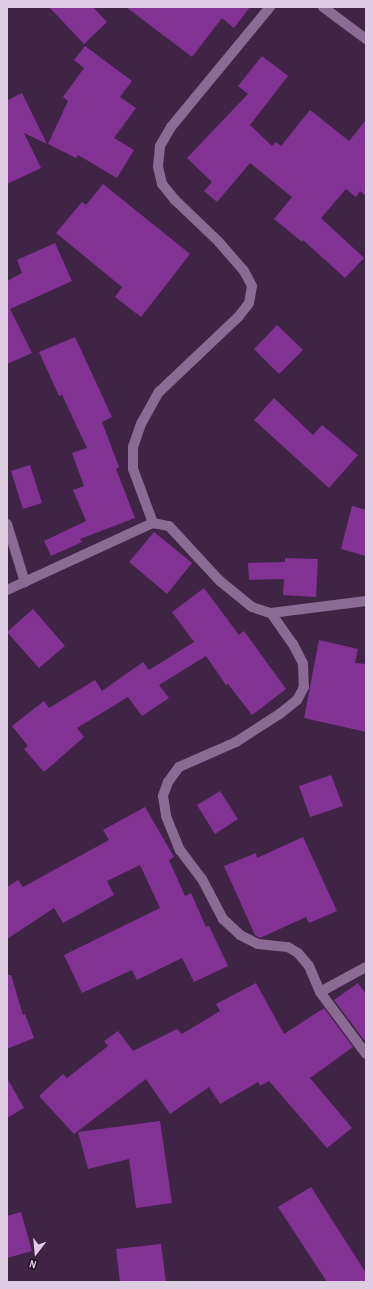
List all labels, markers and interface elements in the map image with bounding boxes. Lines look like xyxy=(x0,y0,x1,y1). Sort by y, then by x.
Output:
north arrow xyxy=(16,1233,56,1273)
text: N xyxy=(28,1257,38,1272)

